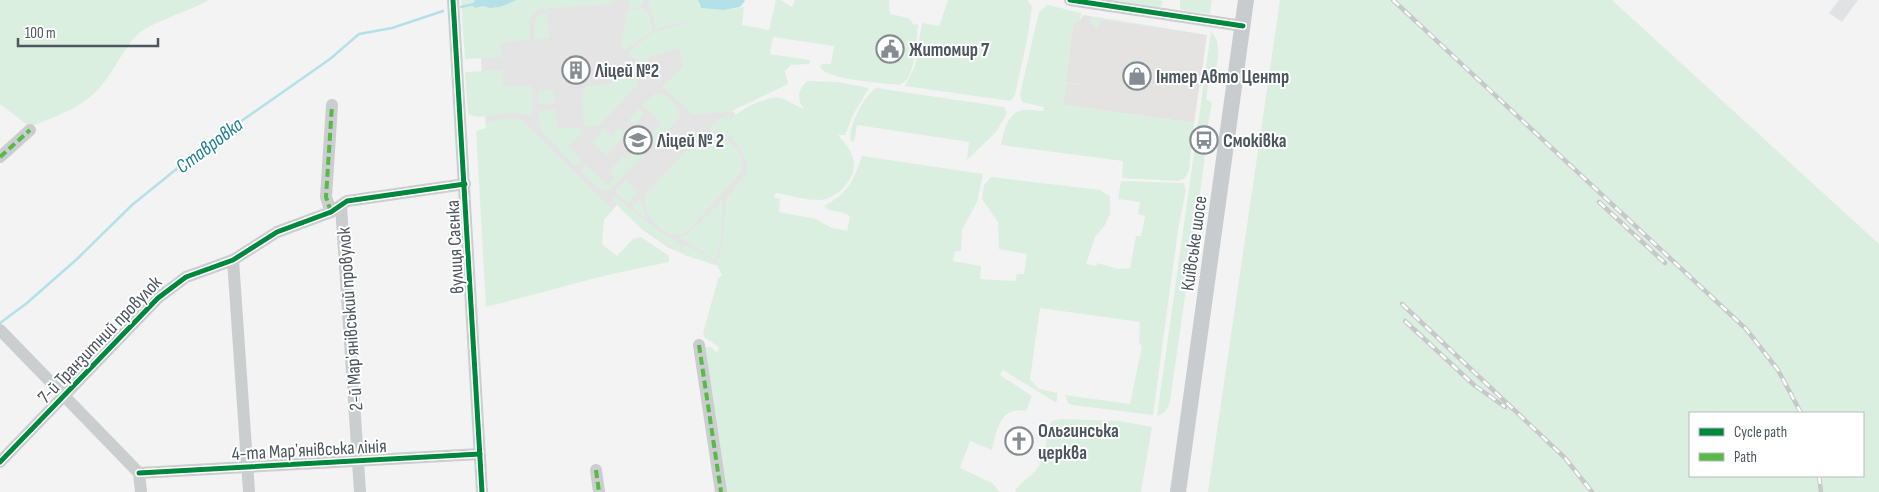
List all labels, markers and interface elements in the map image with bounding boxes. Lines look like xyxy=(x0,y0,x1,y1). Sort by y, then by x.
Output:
scale bar xyxy=(18,15,158,47)
text: 100 m xyxy=(25,24,56,43)
public building icon: Житомир 7 xyxy=(875,34,905,64)
place label: Житомир 7 xyxy=(909,39,990,62)
building icon: Ліцей №2 xyxy=(561,55,591,85)
place label: Ліцей №2 xyxy=(594,60,659,83)
shop icon: Інтер Авто Центр xyxy=(1122,61,1152,91)
place label: Інтер Авто Центр xyxy=(1156,66,1289,89)
water label: Ставровка xyxy=(171,113,248,179)
school or university icon: Ліцей № 2 xyxy=(623,125,653,155)
bus stop icon: Смоківка xyxy=(1189,125,1219,155)
place label: Ліцей № 2 xyxy=(656,130,724,153)
place label: Смоківка xyxy=(1223,130,1287,153)
street label: Київське шосе xyxy=(1176,194,1213,292)
street label: вулиця Саєнка xyxy=(442,199,469,295)
street label: 2-й Марʼянівський провулок xyxy=(333,226,368,411)
street label: 7-й Транзитний провулок xyxy=(33,271,167,409)
legend xyxy=(1689,412,1864,477)
place label: Ольгинська церква xyxy=(1038,420,1119,465)
text: Cycle path xyxy=(1734,423,1787,442)
church icon: Ольгинська церква xyxy=(1004,426,1034,456)
street label: 4-та Марʼянівська лінія xyxy=(231,435,387,466)
text: Path xyxy=(1734,448,1757,467)

